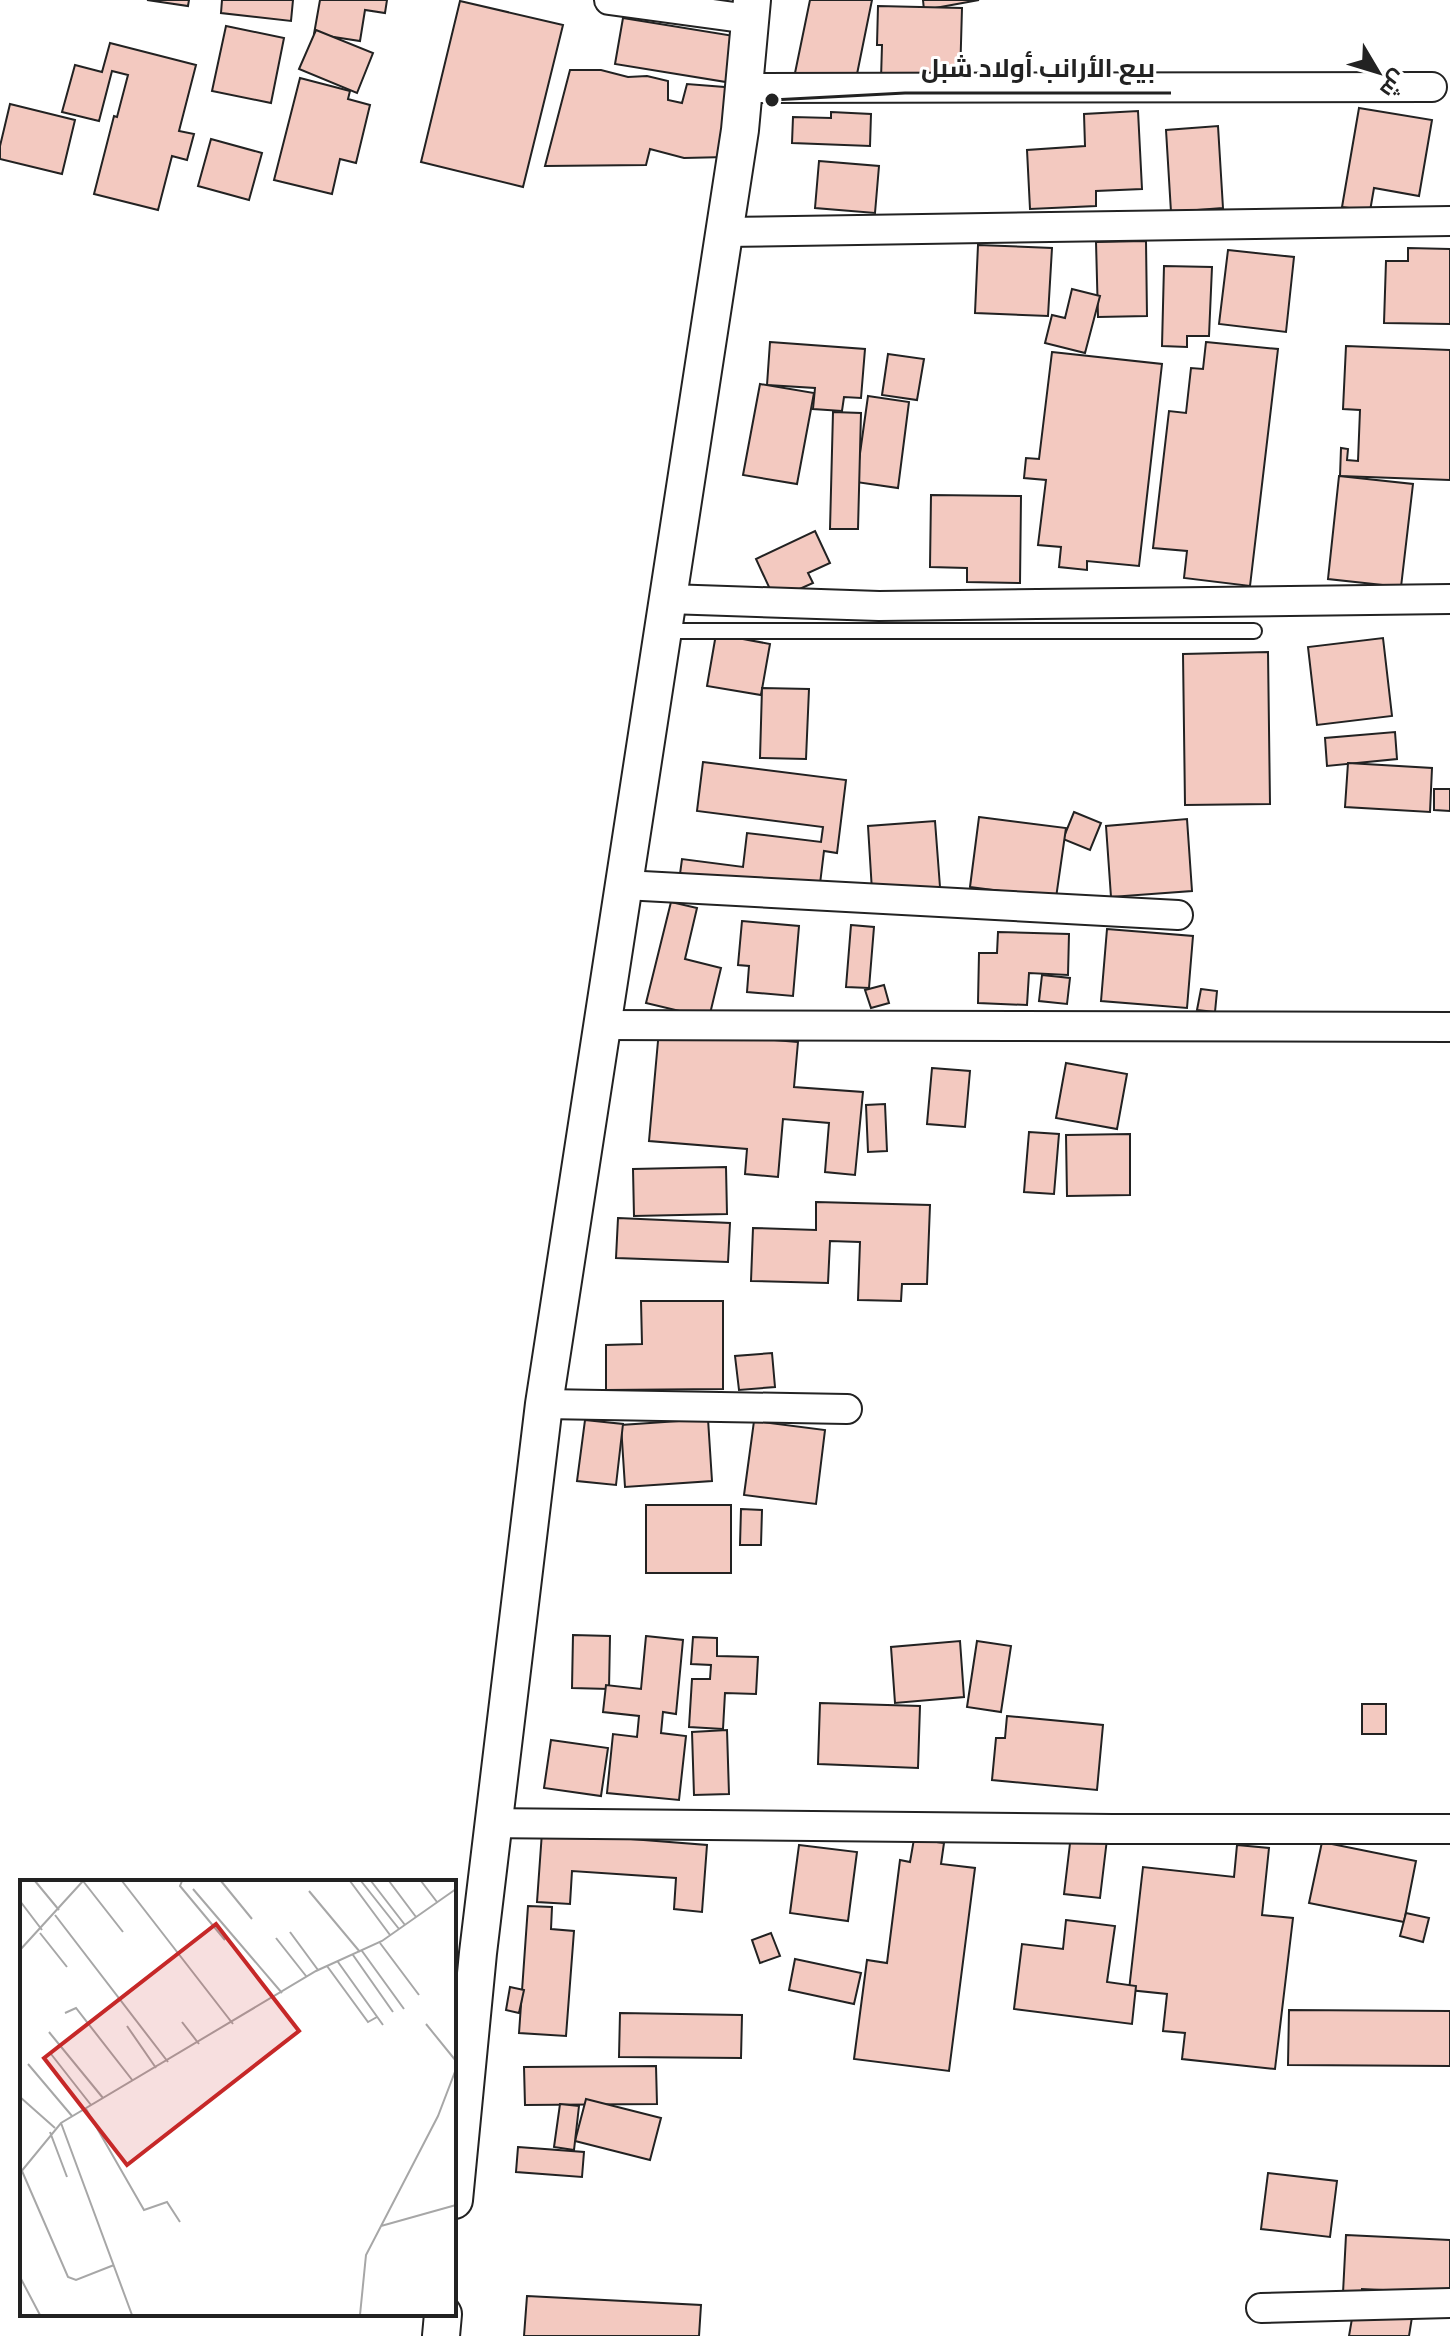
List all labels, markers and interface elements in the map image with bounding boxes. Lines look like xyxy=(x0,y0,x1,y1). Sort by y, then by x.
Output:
north arrow xyxy=(1338,32,1418,112)
callout: بيع الأرانب أولاد شبل xyxy=(905,43,1171,93)
text: بيع الأرانب أولاد شبل xyxy=(921,51,1155,85)
text: ش xyxy=(1373,64,1413,104)
inset map xyxy=(20,1880,456,2316)

